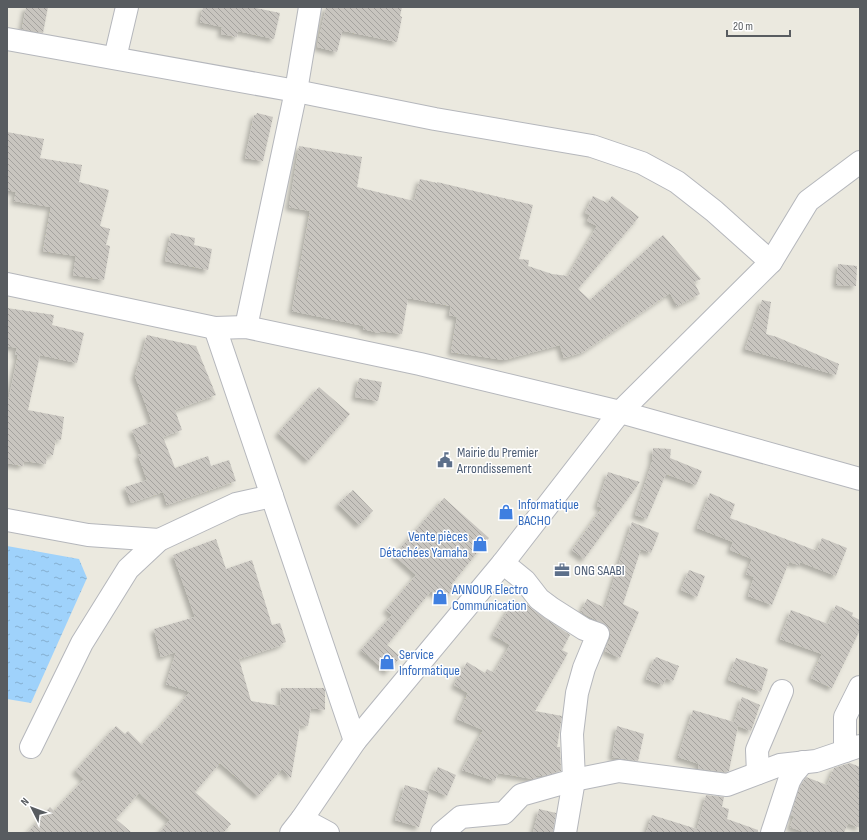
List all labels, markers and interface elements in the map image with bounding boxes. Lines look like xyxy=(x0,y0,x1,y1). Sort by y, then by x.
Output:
scale bar xyxy=(727,12,790,38)
text: 20 m xyxy=(733,19,753,34)
place label: Mairie du Premier Arrondissement xyxy=(456,444,538,477)
public building icon: Mairie du Premier Arrondissement xyxy=(436,451,454,469)
place label: Informatique BACHO xyxy=(518,496,579,529)
shop icon: Informatique BACHO xyxy=(497,503,515,521)
place label: Vente pièces Détachées Yamaha xyxy=(379,528,468,561)
shop icon: Vente pièces Détachées Yamaha xyxy=(471,535,489,553)
office icon: ONG SAABI xyxy=(553,561,571,579)
place label: ONG SAABI xyxy=(574,562,625,579)
place label: ANNOUR Electro Communication xyxy=(451,581,528,614)
shop icon: ANNOUR Electro Communication xyxy=(431,588,449,606)
place label: Service Informatique xyxy=(399,646,460,679)
shop icon: Service Informatique xyxy=(378,653,396,671)
north arrow xyxy=(12,788,52,828)
text: N xyxy=(18,795,32,808)

